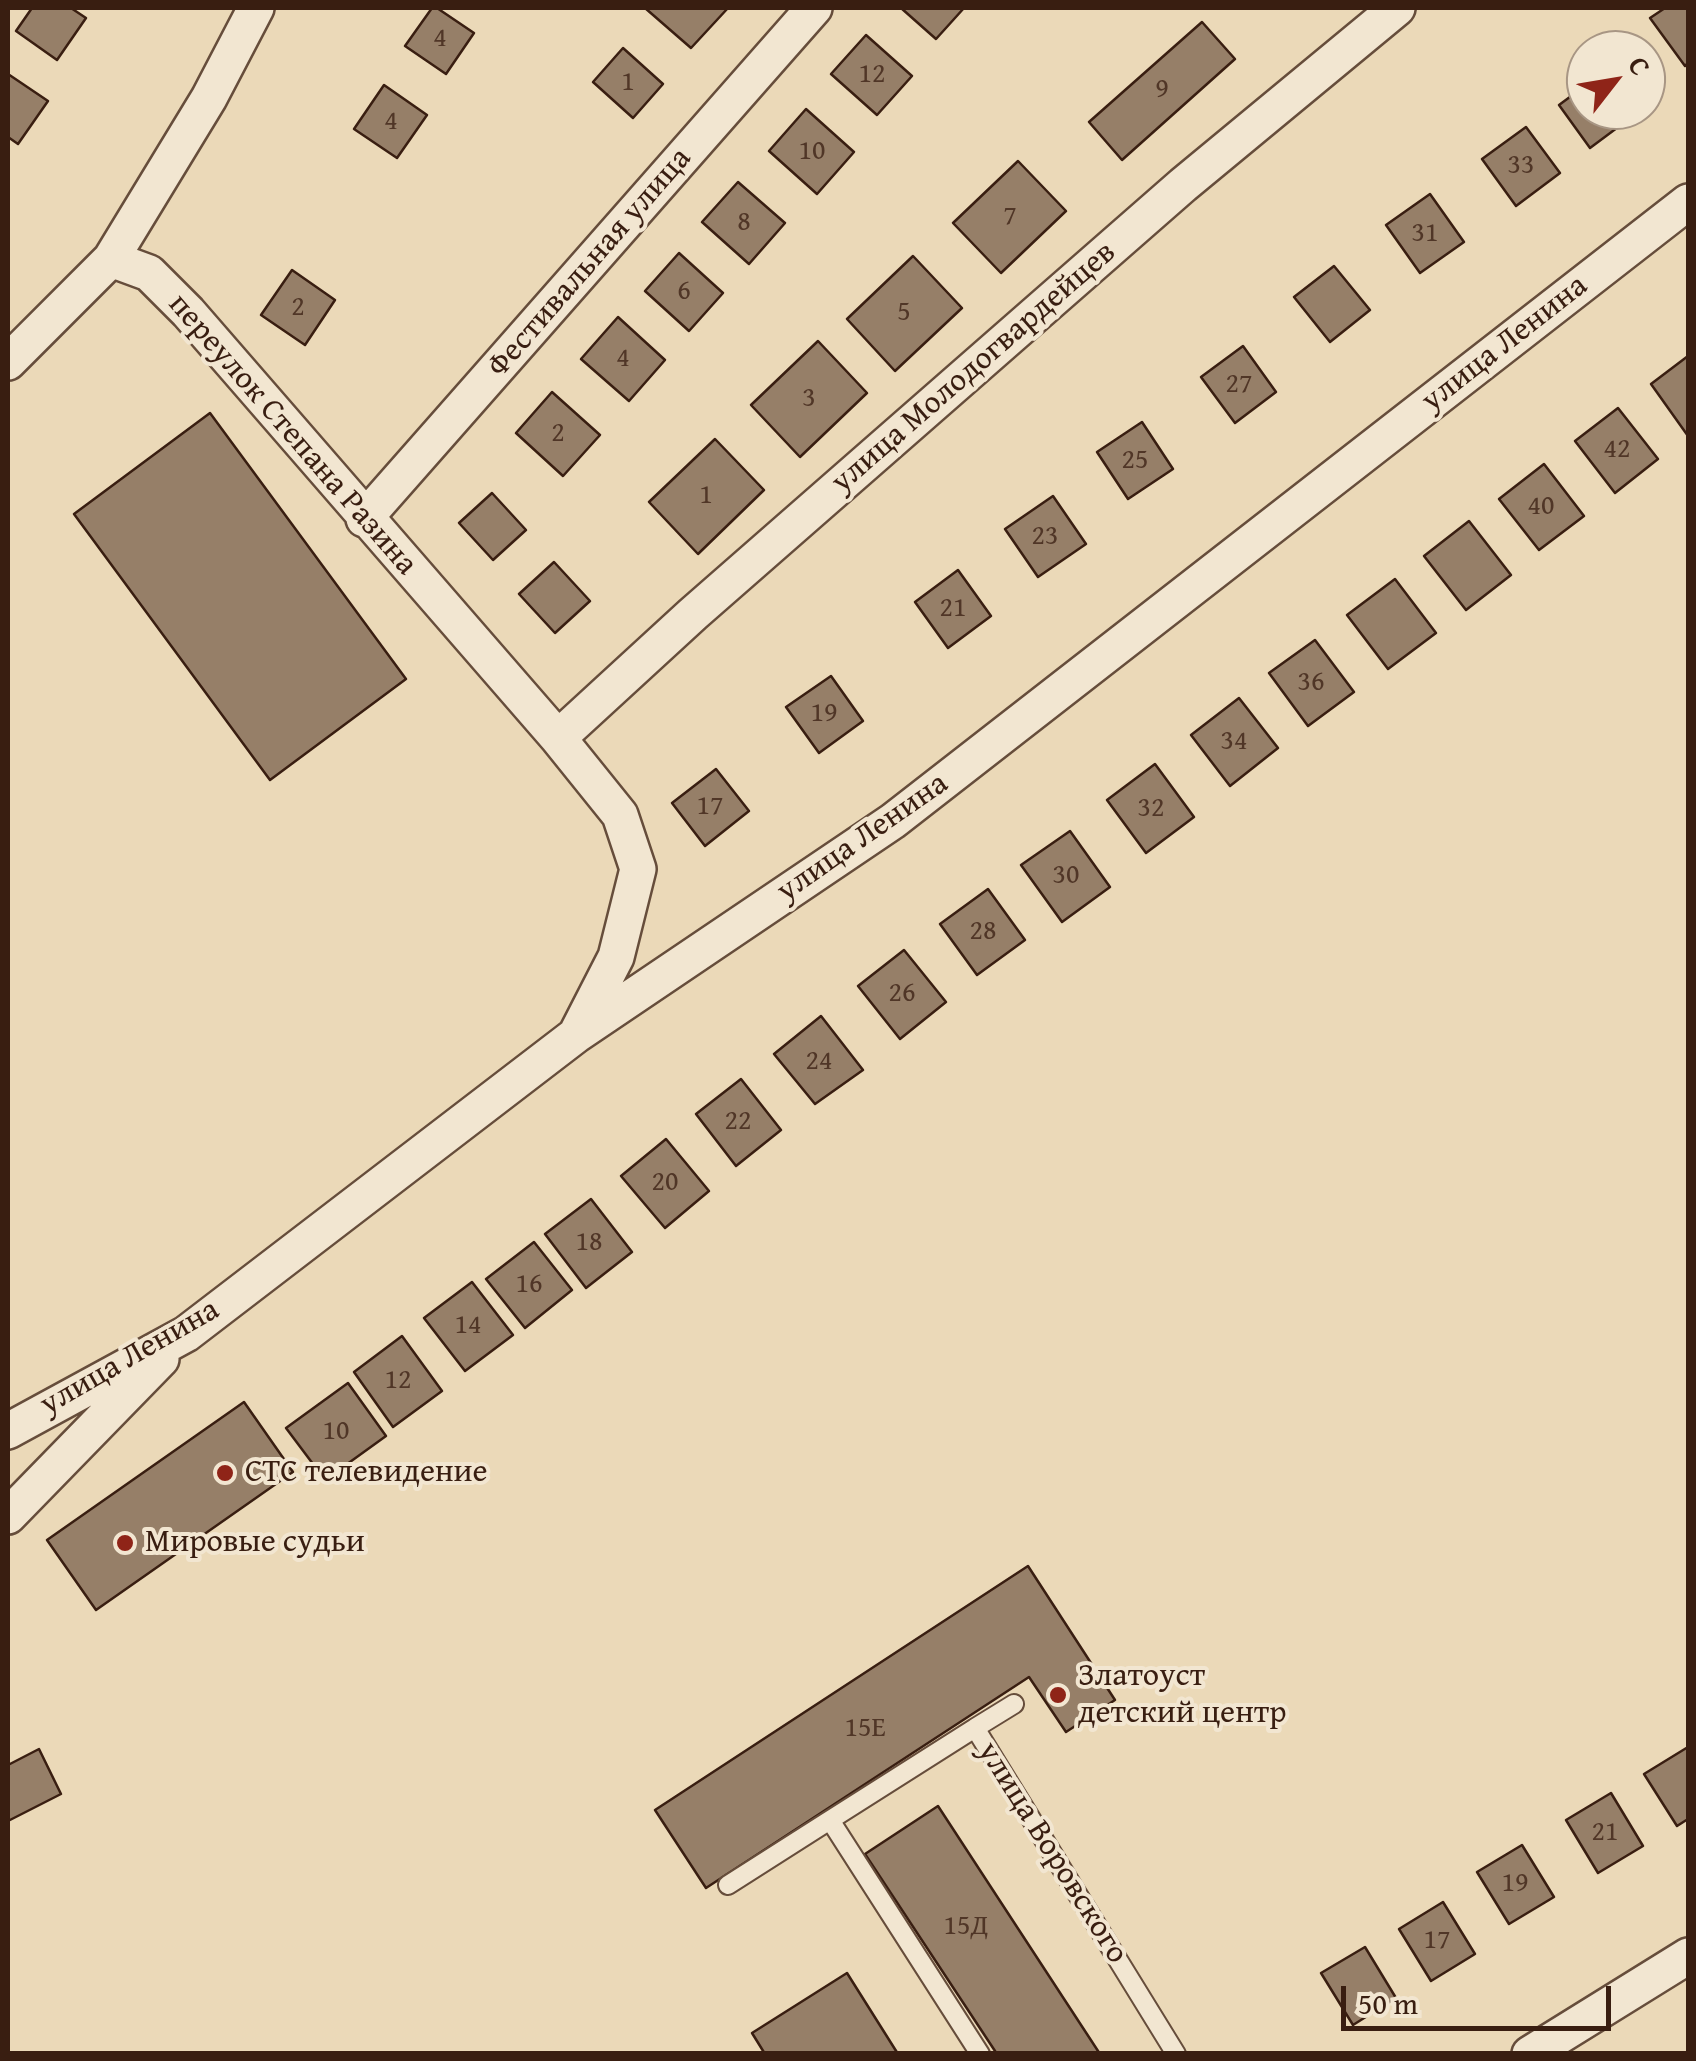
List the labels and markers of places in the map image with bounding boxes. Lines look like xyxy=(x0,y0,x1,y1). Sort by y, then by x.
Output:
place label: СТС телевидение xyxy=(245,1454,488,1492)
marker: СТС телевидение xyxy=(214,1462,236,1484)
place label: Мировые судьи xyxy=(145,1524,365,1562)
marker: Мировые судьи xyxy=(114,1532,136,1554)
place label: Златоуст детский центр xyxy=(1078,1658,1286,1733)
marker: Златоуст детский центр xyxy=(1047,1684,1069,1706)

